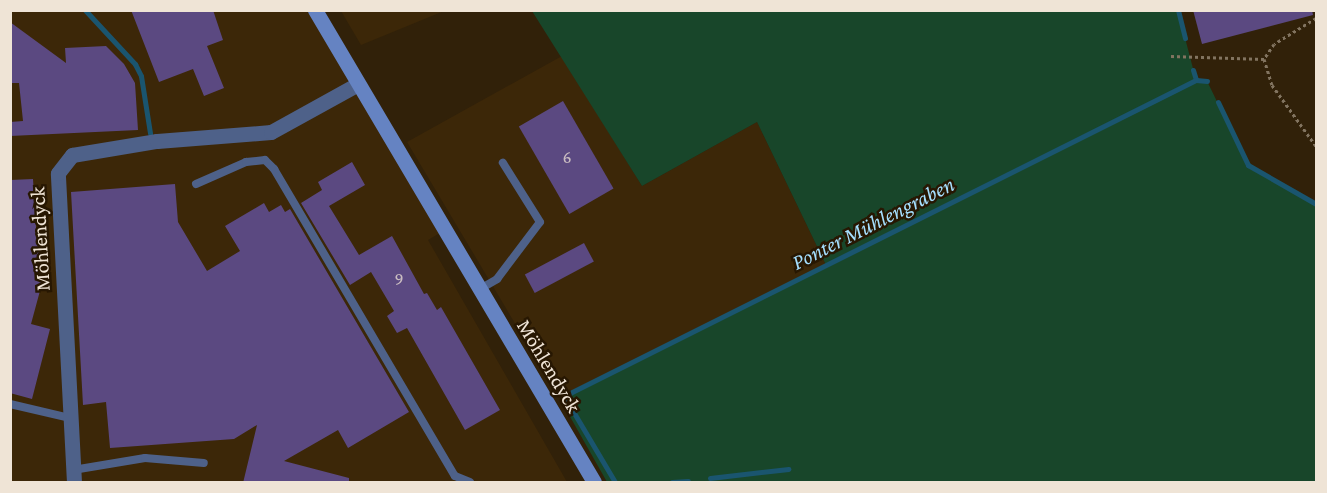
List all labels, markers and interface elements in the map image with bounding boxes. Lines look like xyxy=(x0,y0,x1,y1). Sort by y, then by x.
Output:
house number: 6 xyxy=(562,146,572,168)
water label: Ponter Mühlengraben xyxy=(787,171,959,275)
street label: Möhlendyck xyxy=(25,186,55,292)
house number: 9 xyxy=(394,268,404,290)
street label: Möhlendyck xyxy=(511,315,587,417)

